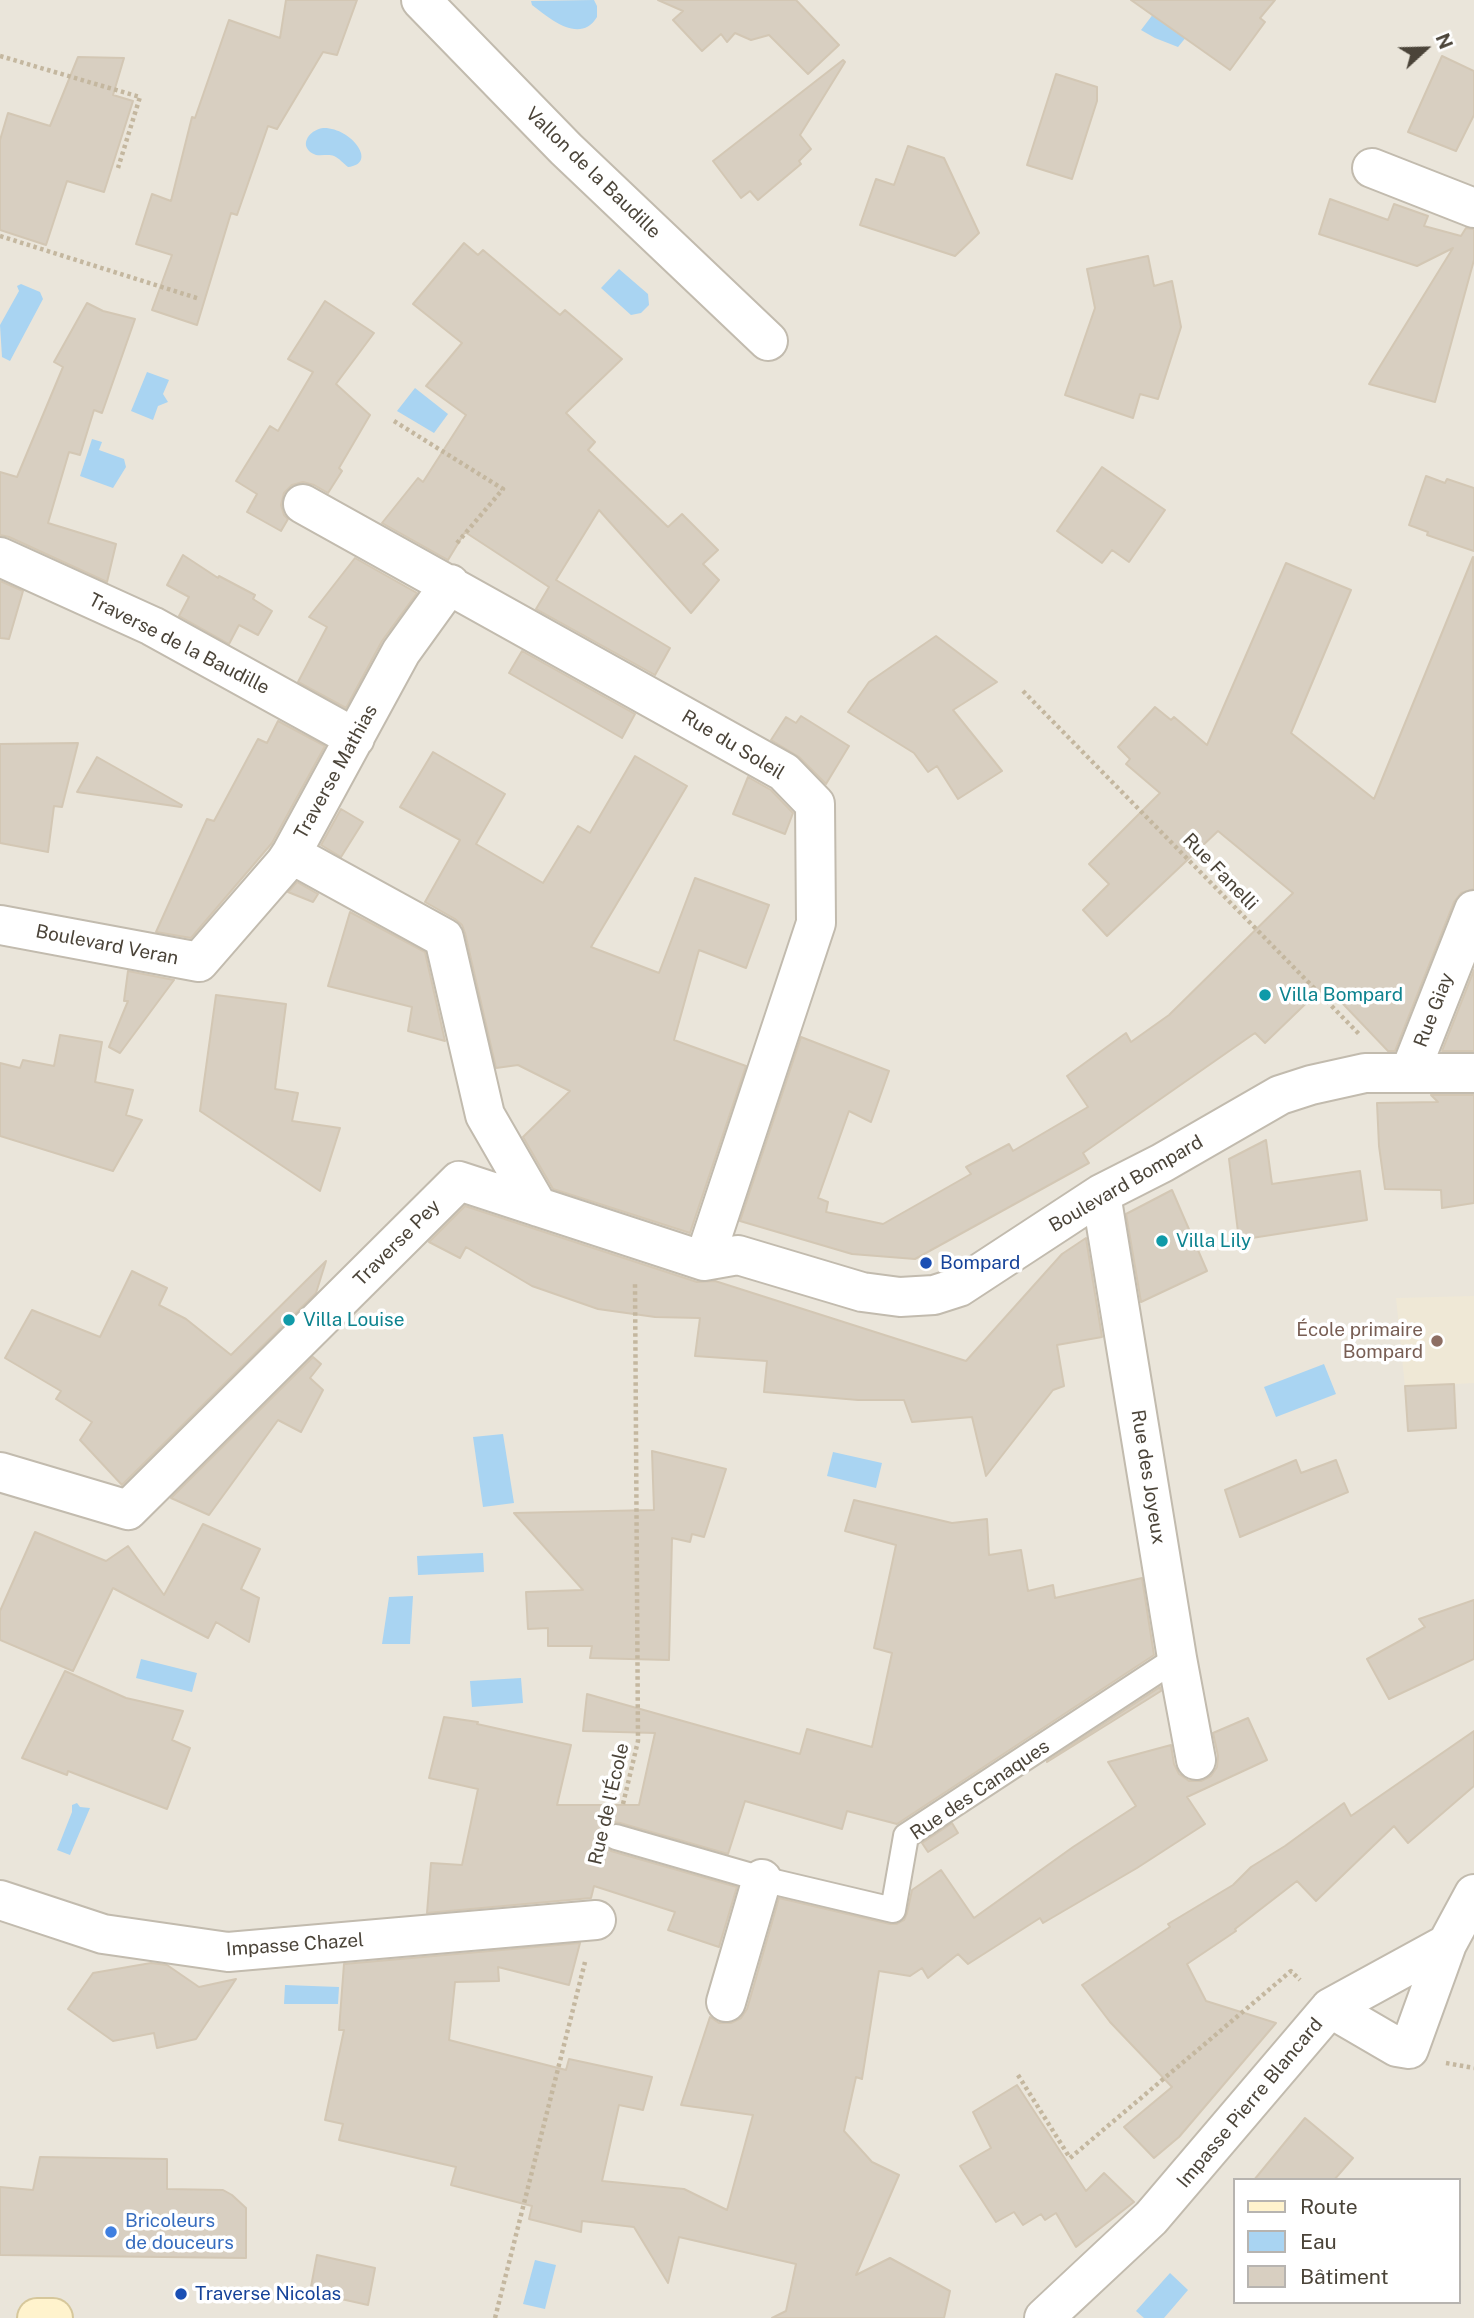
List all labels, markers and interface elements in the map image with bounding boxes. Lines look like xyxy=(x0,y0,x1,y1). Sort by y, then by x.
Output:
north arrow xyxy=(1390,14,1460,84)
text: N xyxy=(1431,30,1457,52)
street label: Vallon de la Baudille xyxy=(521,103,665,243)
street label: Traverse de la Baudille xyxy=(85,588,273,700)
street label: Traverse Mathias xyxy=(290,701,382,843)
street label: Rue du Soleil xyxy=(677,705,789,785)
street label: Rue Fanelli xyxy=(1178,829,1262,915)
street label: Boulevard Veran xyxy=(34,920,180,970)
street label: Rue Giay xyxy=(1409,969,1459,1051)
place label: Villa Bompard xyxy=(1279,984,1403,1006)
marker: Villa Bompard xyxy=(1257,987,1273,1003)
street label: Boulevard Bompard xyxy=(1045,1131,1207,1237)
street label: Traverse Pey xyxy=(349,1195,445,1291)
place label: Villa Lily xyxy=(1176,1230,1251,1252)
marker: Villa Lily xyxy=(1154,1233,1170,1249)
place label: Bompard xyxy=(940,1252,1020,1274)
marker: Bompard xyxy=(918,1255,934,1271)
place label: Villa Louise xyxy=(303,1309,404,1331)
marker: Villa Louise xyxy=(281,1312,297,1328)
place label: École primaire Bompard xyxy=(1296,1319,1423,1363)
marker: École primaire Bompard xyxy=(1429,1333,1445,1349)
street label: Rue des Joyeux xyxy=(1126,1408,1170,1546)
street label: Rue des Canaques xyxy=(906,1735,1054,1845)
street label: Rue de l'École xyxy=(584,1741,634,1867)
street label: Impasse Chazel xyxy=(225,1929,365,1961)
street label: Impasse Pierre Blancard xyxy=(1172,2013,1328,2193)
legend xyxy=(1232,2178,1460,2304)
text: Route xyxy=(1300,2194,1358,2219)
place label: Bricoleurs de douceurs xyxy=(125,2210,234,2254)
marker: Bricoleurs de douceurs xyxy=(103,2224,119,2240)
text: Eau xyxy=(1300,2229,1337,2254)
text: Bâtiment xyxy=(1300,2264,1389,2289)
place label: Traverse Nicolas xyxy=(195,2283,341,2305)
marker: Traverse Nicolas xyxy=(173,2286,189,2302)

